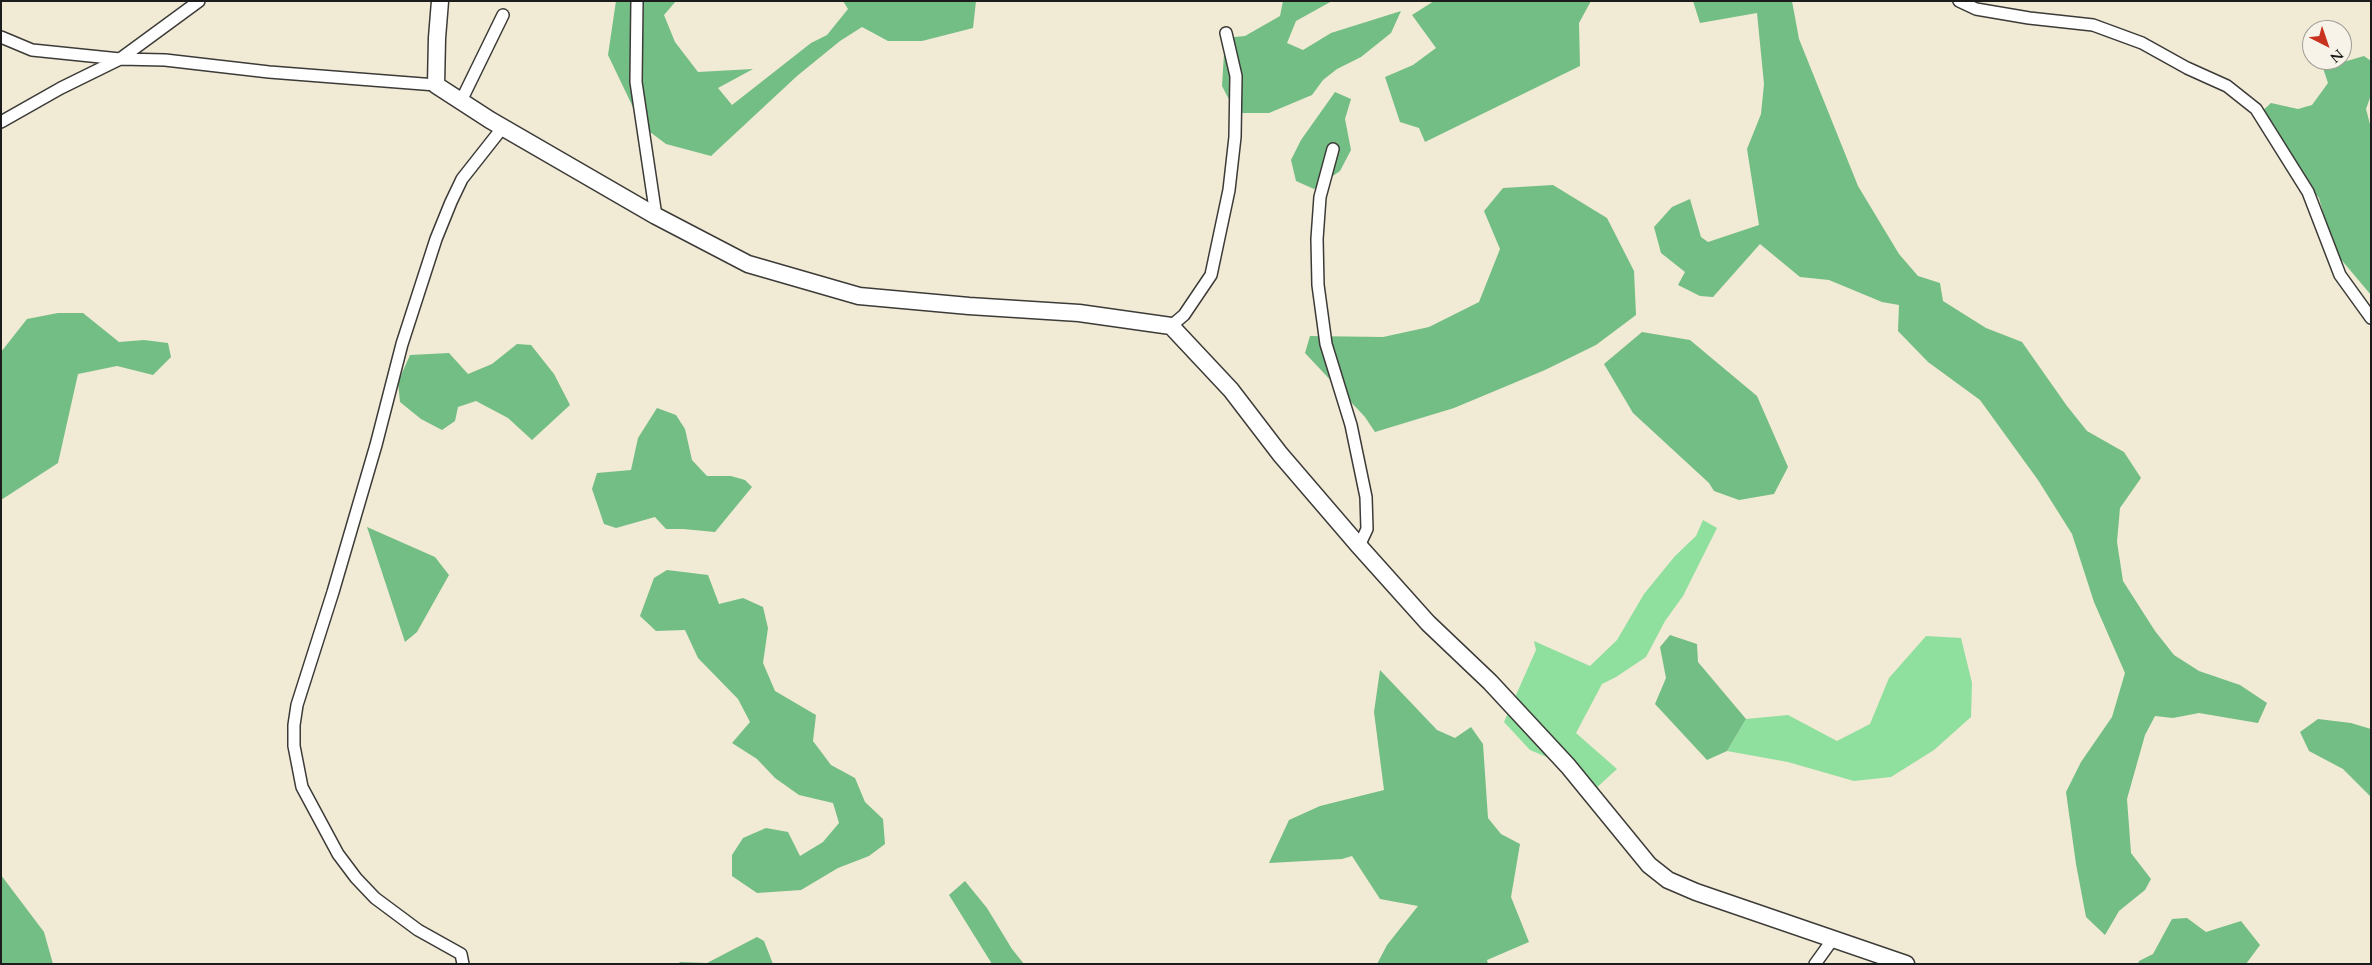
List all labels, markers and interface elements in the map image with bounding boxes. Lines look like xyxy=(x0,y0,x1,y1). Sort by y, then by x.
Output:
north arrow xyxy=(2302,20,2352,70)
text: N xyxy=(2326,45,2347,67)

